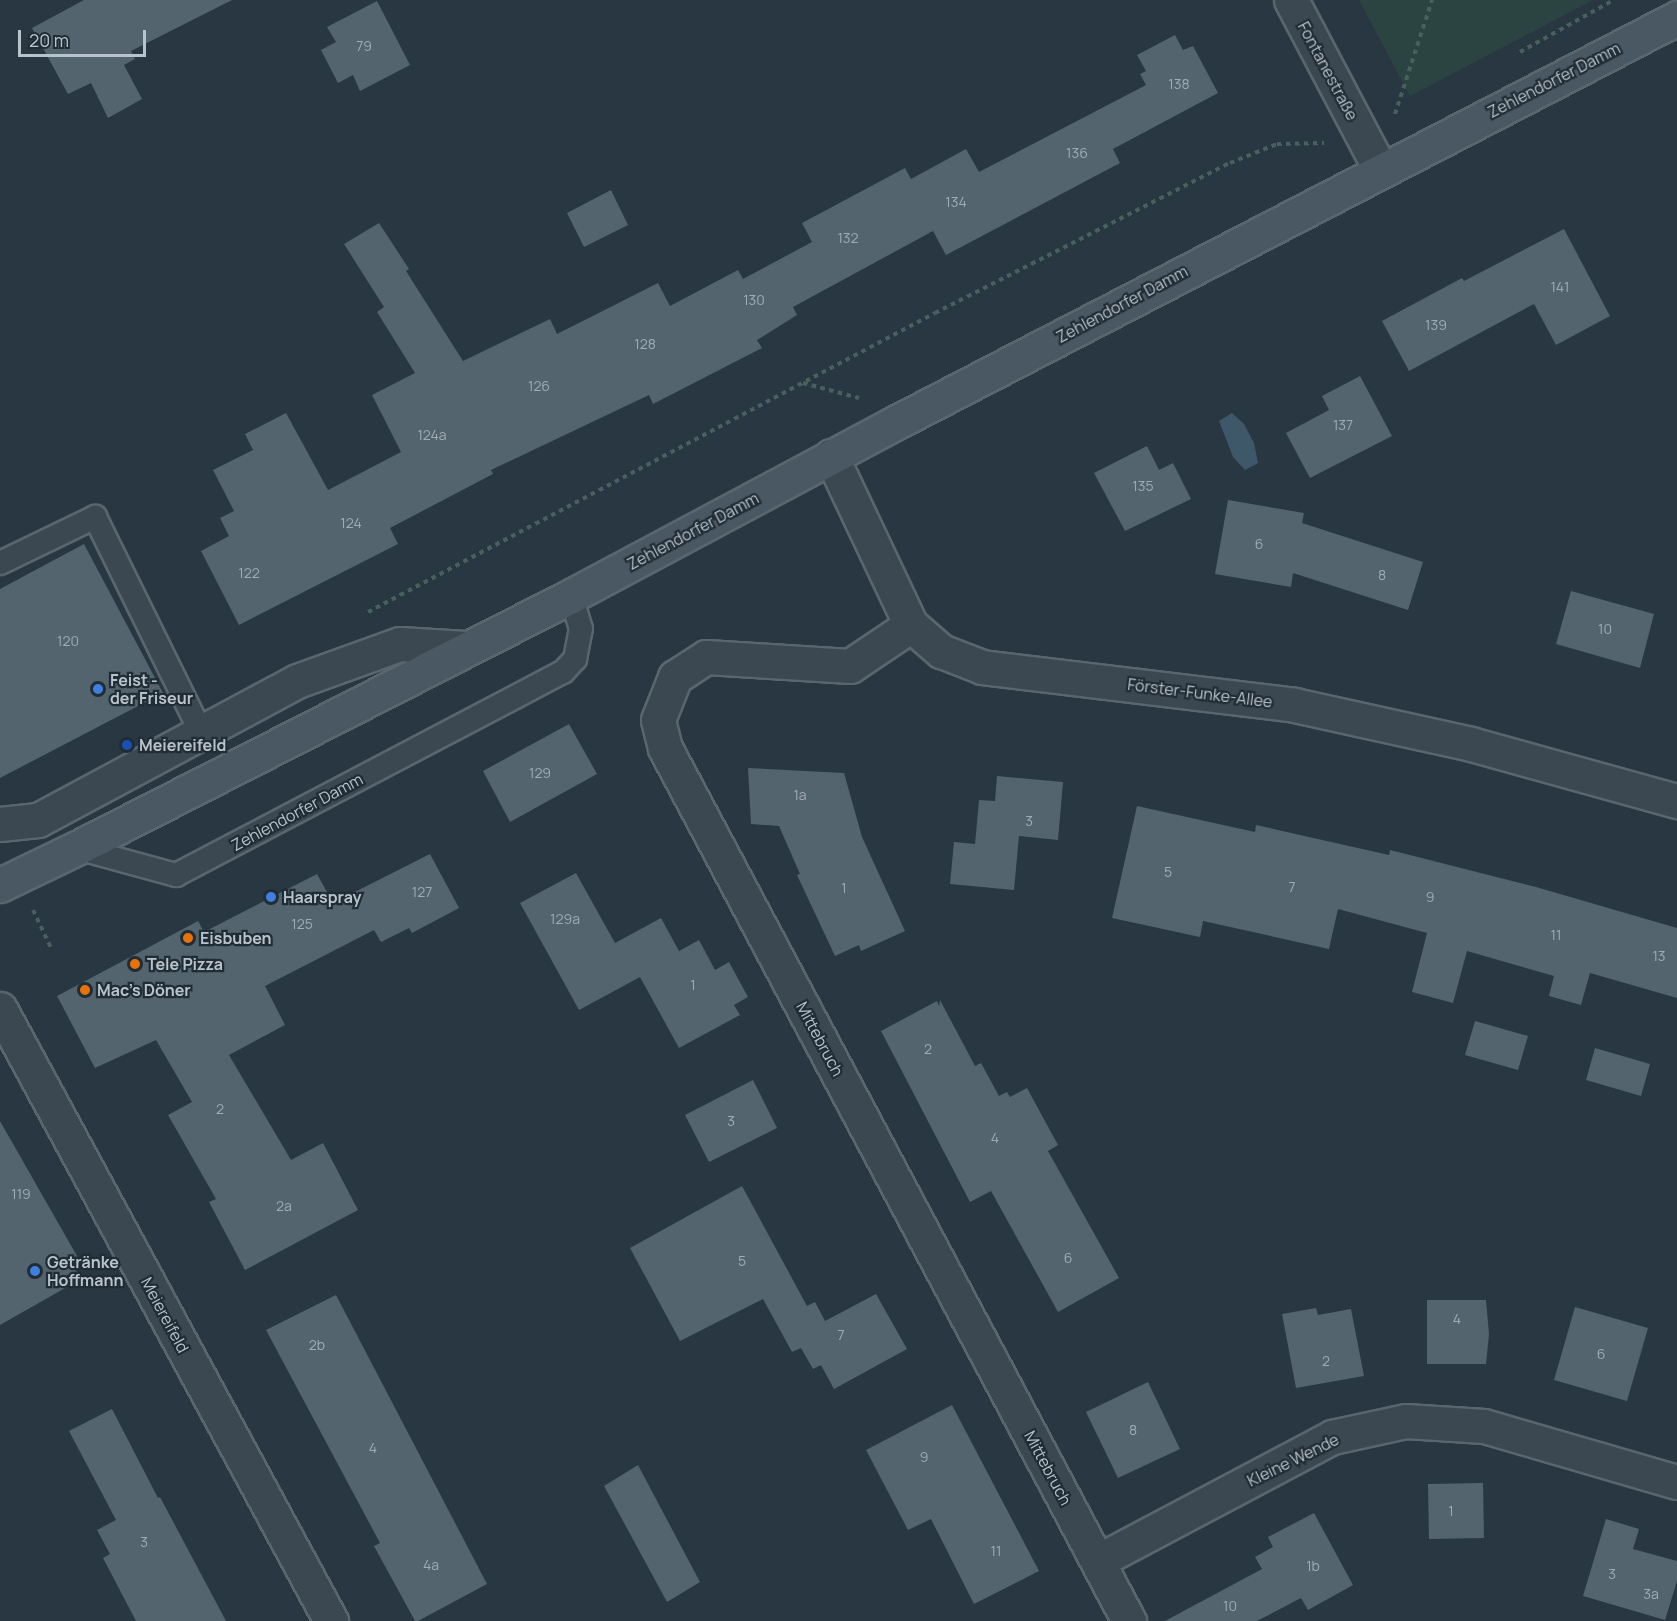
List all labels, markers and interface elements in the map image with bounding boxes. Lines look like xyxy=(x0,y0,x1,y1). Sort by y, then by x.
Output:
scale bar xyxy=(21,18,148,56)
street label: Fontanestraße xyxy=(1294,18,1362,124)
text: 20 m xyxy=(29,28,69,52)
house number: 79 xyxy=(356,38,372,54)
street label: Zehlendorfer Damm xyxy=(1485,38,1623,122)
house number: 138 xyxy=(1168,76,1190,92)
house number: 136 xyxy=(1066,145,1088,161)
house number: 134 xyxy=(945,194,967,210)
house number: 132 xyxy=(837,230,859,246)
street label: Zehlendorfer Damm xyxy=(1053,261,1191,347)
house number: 141 xyxy=(1550,279,1570,295)
house number: 130 xyxy=(743,292,765,308)
house number: 139 xyxy=(1425,317,1447,333)
house number: 128 xyxy=(634,336,656,352)
house number: 126 xyxy=(528,378,550,394)
house number: 137 xyxy=(1333,417,1353,433)
house number: 124a xyxy=(417,427,447,443)
house number: 135 xyxy=(1132,478,1154,494)
street label: Zehlendorfer Damm xyxy=(624,488,762,574)
house number: 124 xyxy=(340,515,362,531)
house number: 6 xyxy=(1255,536,1263,552)
house number: 122 xyxy=(238,565,260,581)
house number: 8 xyxy=(1378,567,1386,583)
house number: 10 xyxy=(1598,621,1612,637)
house number: 120 xyxy=(57,633,79,649)
place label: Feist - der Friseur xyxy=(110,670,193,708)
street label: Förster-Funke-Allee xyxy=(1126,675,1274,711)
marker: Feist - der Friseur xyxy=(91,682,105,696)
place label: Meiereifeld xyxy=(139,735,226,755)
marker: Meiereifeld xyxy=(120,738,134,752)
house number: 129 xyxy=(529,765,551,781)
street label: Zehlendorfer Damm xyxy=(228,769,366,855)
house number: 1a xyxy=(793,787,807,803)
house number: 3 xyxy=(1025,813,1033,829)
house number: 5 xyxy=(1164,864,1172,880)
house number: 7 xyxy=(1288,879,1296,895)
house number: 1 xyxy=(841,880,847,896)
house number: 127 xyxy=(412,884,432,900)
place label: Haarspray xyxy=(283,887,361,907)
house number: 9 xyxy=(1426,889,1434,905)
marker: Haarspray xyxy=(264,890,278,904)
house number: 129a xyxy=(550,911,580,927)
house number: 125 xyxy=(291,916,313,932)
house number: 11 xyxy=(1551,927,1561,943)
place label: Eisbuben xyxy=(200,928,272,948)
marker: Eisbuben xyxy=(181,931,195,945)
house number: 13 xyxy=(1652,948,1666,964)
place label: Tele Pizza xyxy=(147,954,223,974)
marker: Tele Pizza xyxy=(128,957,142,971)
house number: 1 xyxy=(690,977,696,993)
place label: Mac's Döner xyxy=(97,980,191,1000)
marker: Mac's Döner xyxy=(78,983,92,997)
street label: Mittebruch xyxy=(792,999,848,1079)
house number: 2 xyxy=(924,1041,932,1057)
house number: 2 xyxy=(216,1101,224,1117)
house number: 3 xyxy=(727,1113,735,1129)
house number: 4 xyxy=(991,1130,999,1146)
house number: 119 xyxy=(11,1186,31,1202)
house number: 2a xyxy=(276,1198,292,1214)
house number: 6 xyxy=(1064,1250,1072,1266)
place label: Getränke Hoffmann xyxy=(47,1252,123,1290)
house number: 5 xyxy=(738,1253,746,1269)
marker: Getränke Hoffmann xyxy=(28,1264,42,1278)
street label: Meiereifeld xyxy=(137,1274,193,1356)
house number: 4 xyxy=(1453,1311,1461,1327)
house number: 7 xyxy=(837,1327,845,1343)
house number: 2b xyxy=(309,1337,325,1353)
house number: 6 xyxy=(1597,1346,1605,1362)
house number: 2 xyxy=(1322,1353,1330,1369)
house number: 8 xyxy=(1129,1422,1137,1438)
street label: Mittebruch xyxy=(1020,1428,1076,1508)
street label: Kleine Wende xyxy=(1244,1430,1342,1490)
house number: 4 xyxy=(369,1440,377,1456)
house number: 9 xyxy=(920,1449,928,1465)
house number: 1 xyxy=(1448,1503,1454,1519)
house number: 3 xyxy=(140,1534,148,1550)
house number: 11 xyxy=(991,1543,1001,1559)
house number: 4a xyxy=(423,1557,439,1573)
house number: 1b xyxy=(1306,1558,1320,1574)
house number: 3 xyxy=(1608,1566,1616,1582)
house number: 3a xyxy=(1643,1586,1659,1602)
house number: 10 xyxy=(1223,1598,1237,1614)

